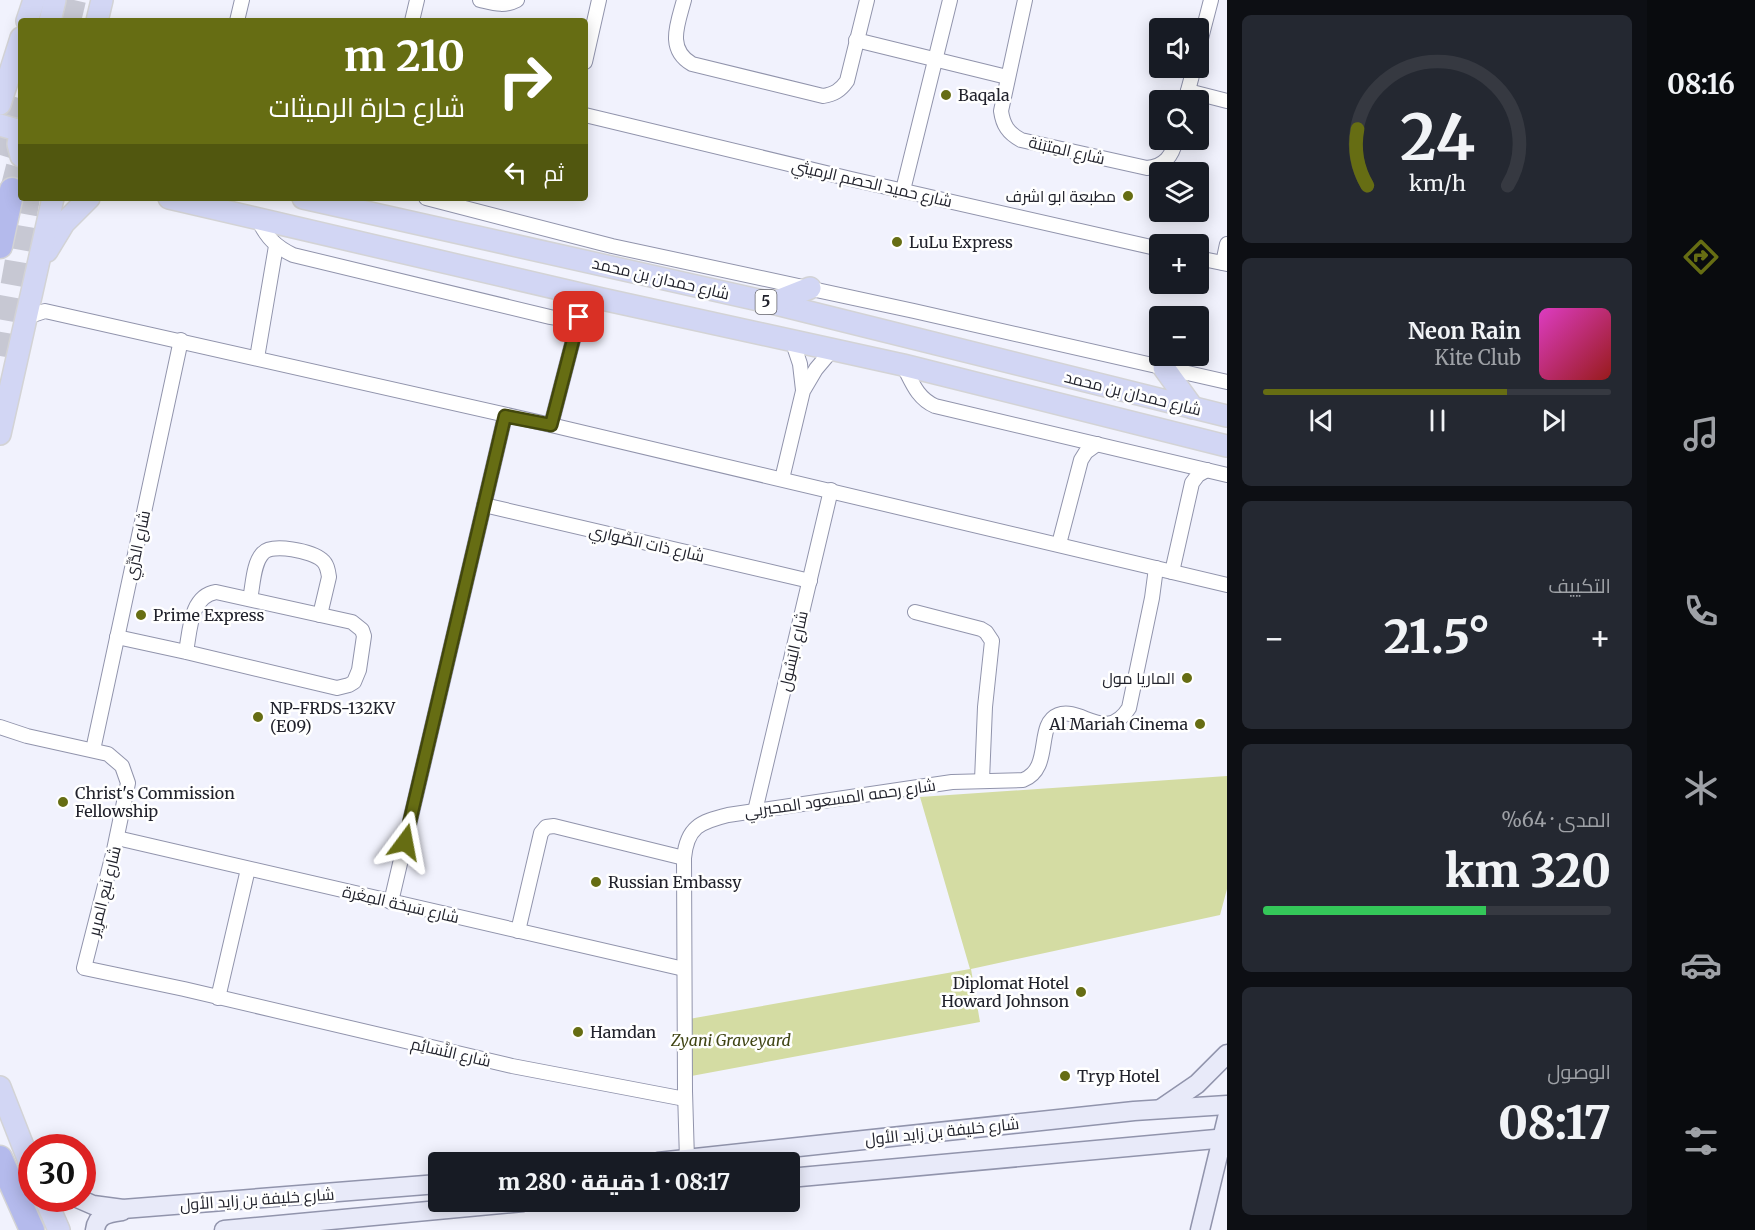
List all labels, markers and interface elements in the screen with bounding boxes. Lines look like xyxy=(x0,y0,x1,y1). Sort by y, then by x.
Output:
map controls xyxy=(1149,18,1209,366)
button: sound xyxy=(1149,18,1209,78)
text: 210 m xyxy=(344,30,465,82)
icon: right xyxy=(486,42,564,120)
text: 08:16 xyxy=(1667,67,1735,101)
place label: Baqala xyxy=(958,85,1010,105)
marker: Baqala xyxy=(939,88,953,102)
text: شارع حارة الرميثات xyxy=(269,90,465,124)
button: search xyxy=(1149,90,1209,150)
text: 24 xyxy=(1399,99,1475,177)
street label: شارع المِتبَنة xyxy=(1026,132,1107,170)
street label: شارع حميد الحصم الرميثي xyxy=(789,155,954,215)
icon: left xyxy=(499,156,532,189)
text: ثم xyxy=(544,159,564,187)
button: layers xyxy=(1149,162,1209,222)
text: km/h xyxy=(1409,170,1465,197)
place label: مطبعة ابو اشرف xyxy=(1006,186,1116,206)
marker: مطبعة ابو اشرف xyxy=(1121,189,1135,203)
place label: LuLu Express xyxy=(909,232,1013,252)
button: + xyxy=(1149,234,1209,294)
marker: LuLu Express xyxy=(890,235,904,249)
icon: directions xyxy=(1680,236,1722,278)
street label: شارع حمدان بن محمد xyxy=(590,252,732,305)
road number: 5 xyxy=(756,290,777,314)
pin xyxy=(553,291,604,342)
icon: arrive xyxy=(562,300,595,333)
button: − xyxy=(1149,306,1209,366)
text: Neon Rain xyxy=(1408,317,1521,345)
text: Kite Club xyxy=(1435,345,1521,370)
street label: شارع حمدان بن محمد xyxy=(1062,366,1203,422)
icon: previous xyxy=(1305,404,1338,437)
icon: pause xyxy=(1421,404,1454,437)
icon: next xyxy=(1537,404,1570,437)
icon: music xyxy=(1680,413,1722,455)
street label: شارع الدُّرِّي xyxy=(120,508,158,582)
street label: شارع ذات الصَّواري xyxy=(587,520,707,570)
text: التكييف xyxy=(1548,573,1611,598)
icon: phone xyxy=(1680,590,1722,632)
place label: Prime Express xyxy=(153,605,265,625)
marker: Prime Express xyxy=(134,608,148,622)
street label: شارع البَسُول xyxy=(774,609,814,694)
text: 21.5° xyxy=(1384,609,1490,665)
text: − xyxy=(1263,618,1285,659)
text: + xyxy=(1589,618,1611,659)
place label: الماريا مول xyxy=(1102,668,1175,689)
marker: الماريا مول xyxy=(1180,671,1194,685)
place label: NP-FRDS-132KV (E09) xyxy=(270,698,396,736)
marker: NP-FRDS-132KV (E09) xyxy=(251,710,265,724)
place label: Al Mariah Cinema xyxy=(1048,714,1188,734)
marker: Al Mariah Cinema xyxy=(1193,717,1207,731)
icon: climate xyxy=(1680,767,1722,809)
street label: شارع رحمه المسعود المحيربي xyxy=(743,775,938,825)
place label: Christ's Commission Fellowship xyxy=(75,783,235,821)
marker: Christ's Commission Fellowship xyxy=(56,795,70,809)
text: المدى · 64% xyxy=(1501,807,1611,832)
position arrow xyxy=(373,810,437,874)
text: 320 km xyxy=(1445,843,1611,899)
street label: شارع نَبع المرِير xyxy=(83,844,127,940)
place label: Russian Embassy xyxy=(608,872,742,892)
marker: Russian Embassy xyxy=(589,875,603,889)
street label: شارع سَبخة المِغَرة xyxy=(340,881,461,929)
icon: car xyxy=(1680,944,1722,986)
place label: Diplomat Hotel Howard Johnson xyxy=(941,973,1069,1011)
marker: Diplomat Hotel Howard Johnson xyxy=(1074,985,1088,999)
place label: Hamdan xyxy=(590,1022,656,1042)
marker: Hamdan xyxy=(571,1025,585,1039)
park label: Zyani Graveyard xyxy=(670,1030,792,1050)
street label: شارع النَّسَائِم xyxy=(409,1033,493,1073)
text: الوصول xyxy=(1547,1059,1611,1084)
place label: Tryp Hotel xyxy=(1077,1066,1160,1086)
marker: Tryp Hotel xyxy=(1058,1069,1072,1083)
text: 08:17 xyxy=(1498,1095,1611,1151)
street label: شارع خليفة بن زايد الأول xyxy=(864,1113,1020,1151)
icon: filters xyxy=(1680,1120,1722,1162)
speed limit sign: 30 xyxy=(18,1134,96,1212)
text: 08:17 · 1 دقيقة · 280 m xyxy=(498,1168,730,1196)
street label: شارع خليفة بن زايد الأول xyxy=(179,1184,335,1216)

